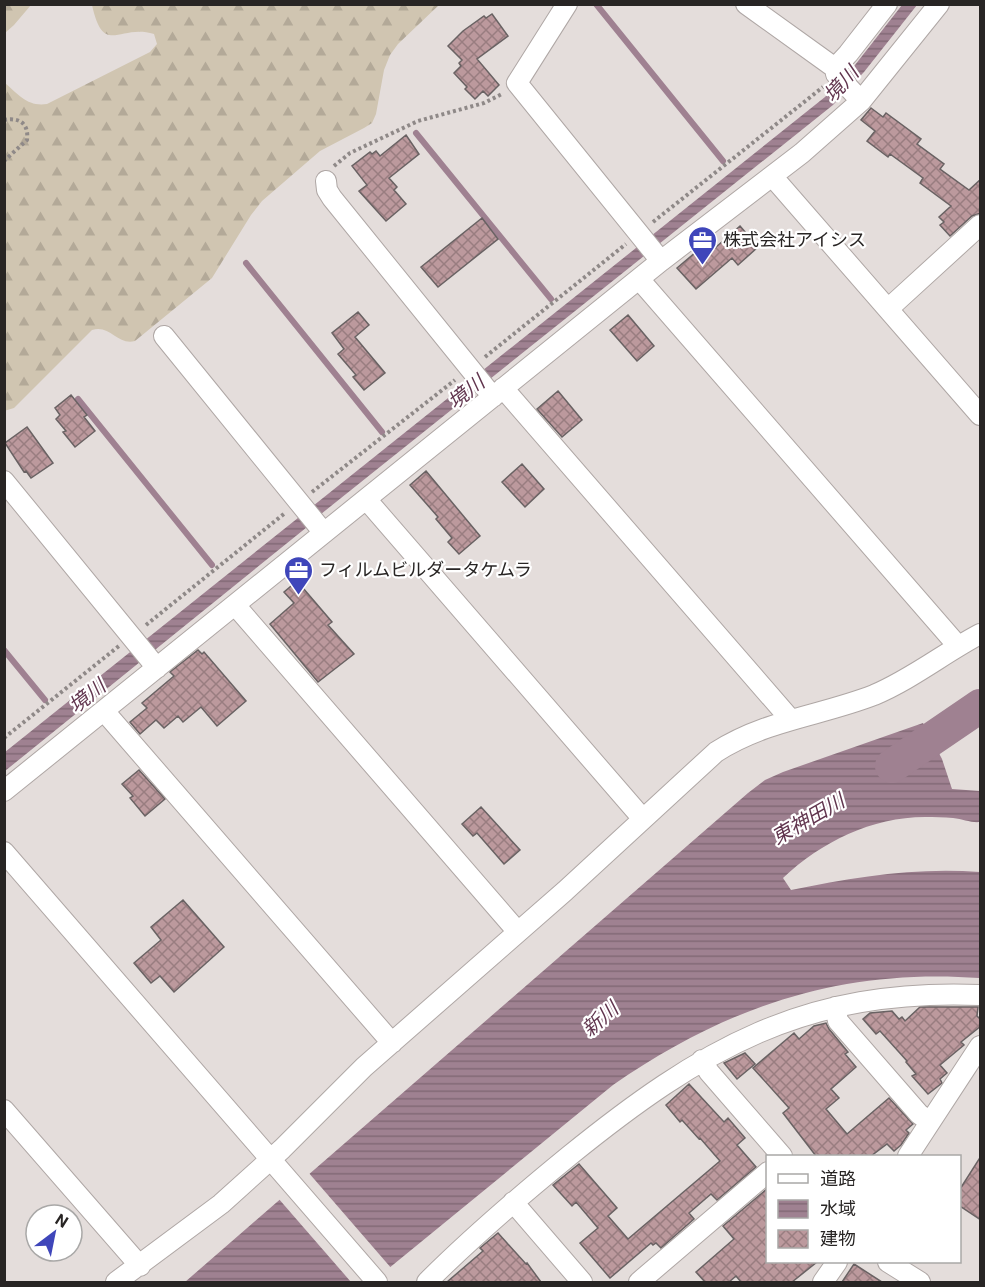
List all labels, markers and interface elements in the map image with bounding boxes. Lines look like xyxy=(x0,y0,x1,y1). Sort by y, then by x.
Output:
water label: 境川 xyxy=(819,60,865,107)
office icon: 株式会社アイシス xyxy=(686,224,718,266)
place label: 株式会社アイシス xyxy=(723,229,866,250)
water label: 境川 xyxy=(443,369,491,414)
office icon: フィルムビルダータケムラ xyxy=(282,554,314,596)
place label: フィルムビルダータケムラ xyxy=(319,559,532,580)
water label: 境川 xyxy=(64,673,112,718)
water label: 東神田川 xyxy=(767,788,850,849)
water label: 新川 xyxy=(577,996,624,1041)
legend xyxy=(766,1155,961,1263)
text: 道路 xyxy=(820,1168,856,1189)
text: 水域 xyxy=(820,1198,856,1219)
north arrow xyxy=(24,1203,84,1263)
text: N xyxy=(52,1210,72,1232)
text: 建物 xyxy=(820,1228,856,1249)

